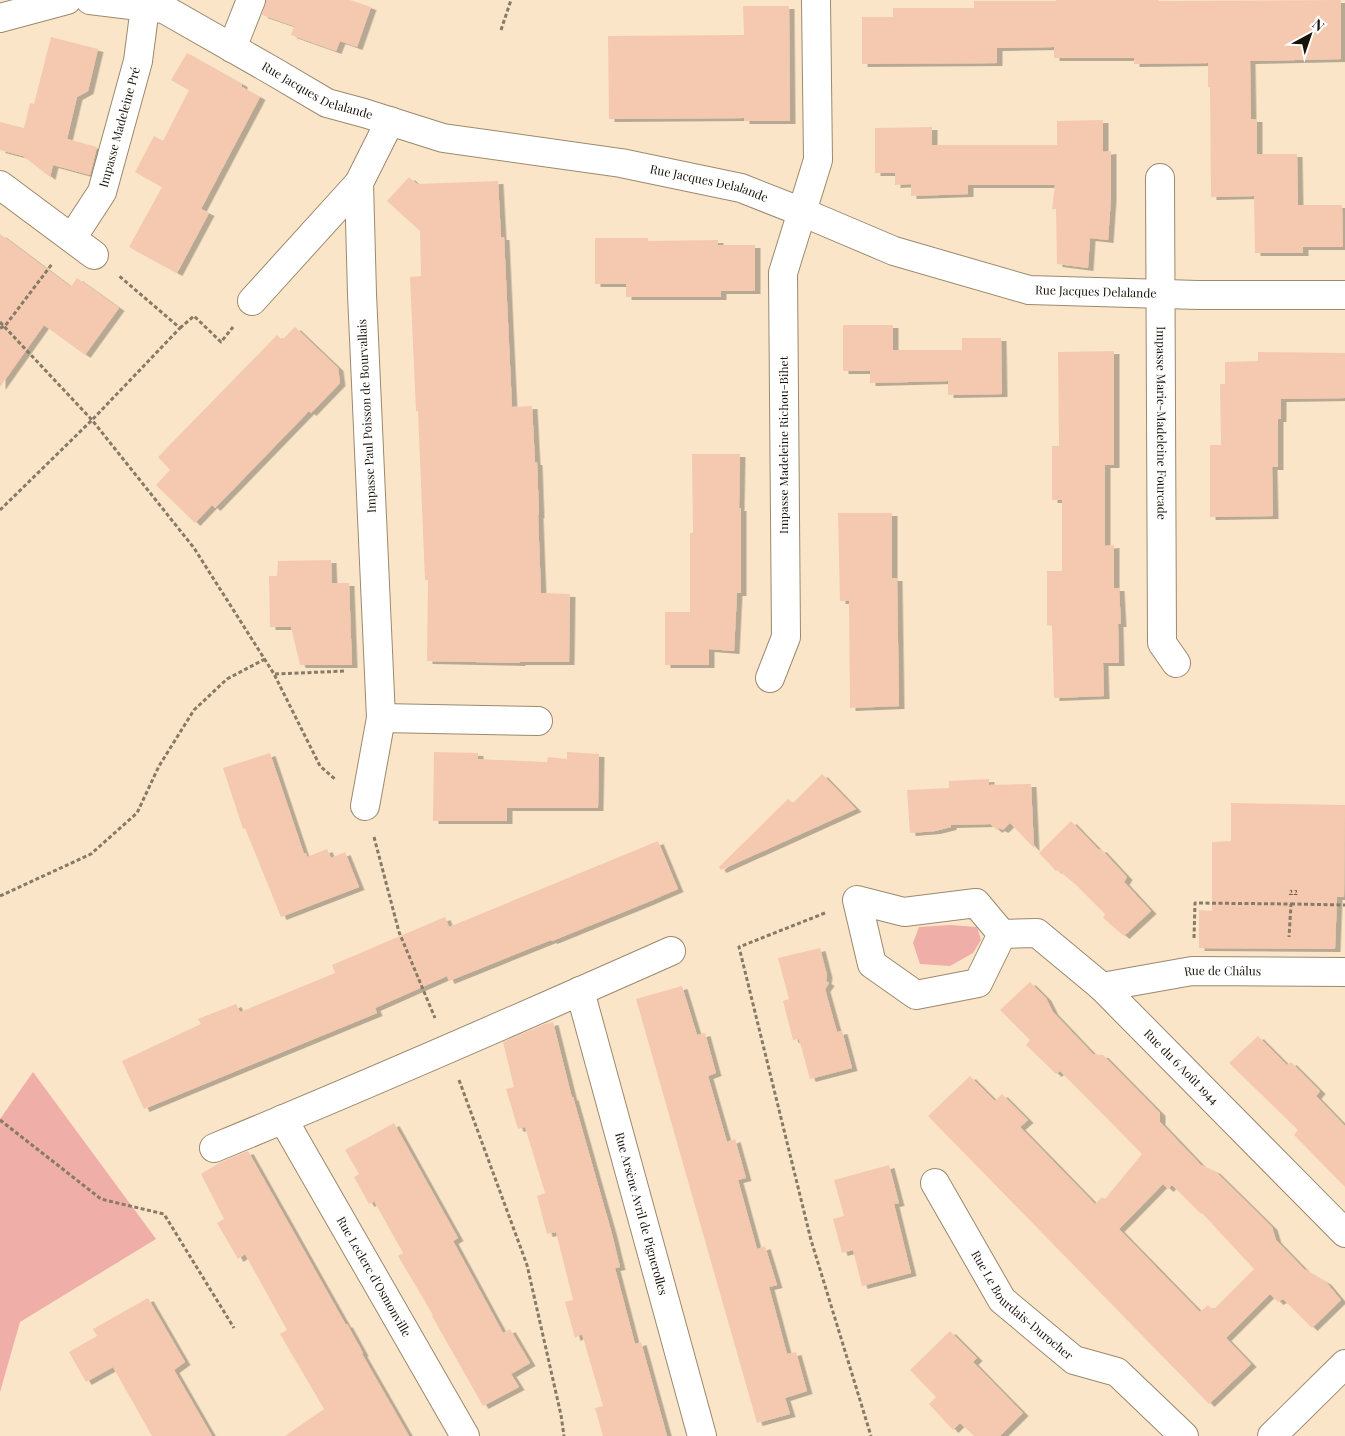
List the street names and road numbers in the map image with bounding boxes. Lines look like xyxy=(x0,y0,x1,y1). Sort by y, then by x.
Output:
street label: Rue Jacques Delalande xyxy=(259,58,375,122)
street label: Impasse Madeleine Pré xyxy=(95,65,143,189)
street label: Rue Jacques Delalande xyxy=(649,160,771,205)
street label: Rue Jacques Delalande xyxy=(1035,281,1157,301)
street label: Impasse Paul Poisson de Bourvallais xyxy=(353,319,379,513)
street label: Impasse Marie-Madeleine Fourcade xyxy=(1154,326,1170,520)
street label: Impasse Madeleine Richou-Bihet xyxy=(775,355,791,534)
street label: Rue de Châlus xyxy=(1183,962,1261,979)
street label: Rue du 6 Août 1944 xyxy=(1141,1025,1223,1108)
street label: Rue Arsène Avril de Pignerolles xyxy=(612,1130,672,1297)
street label: Rue Leclerc d'Osmonville xyxy=(334,1213,415,1339)
street label: Rue Le Bourdais-Durocher xyxy=(968,1247,1077,1363)

